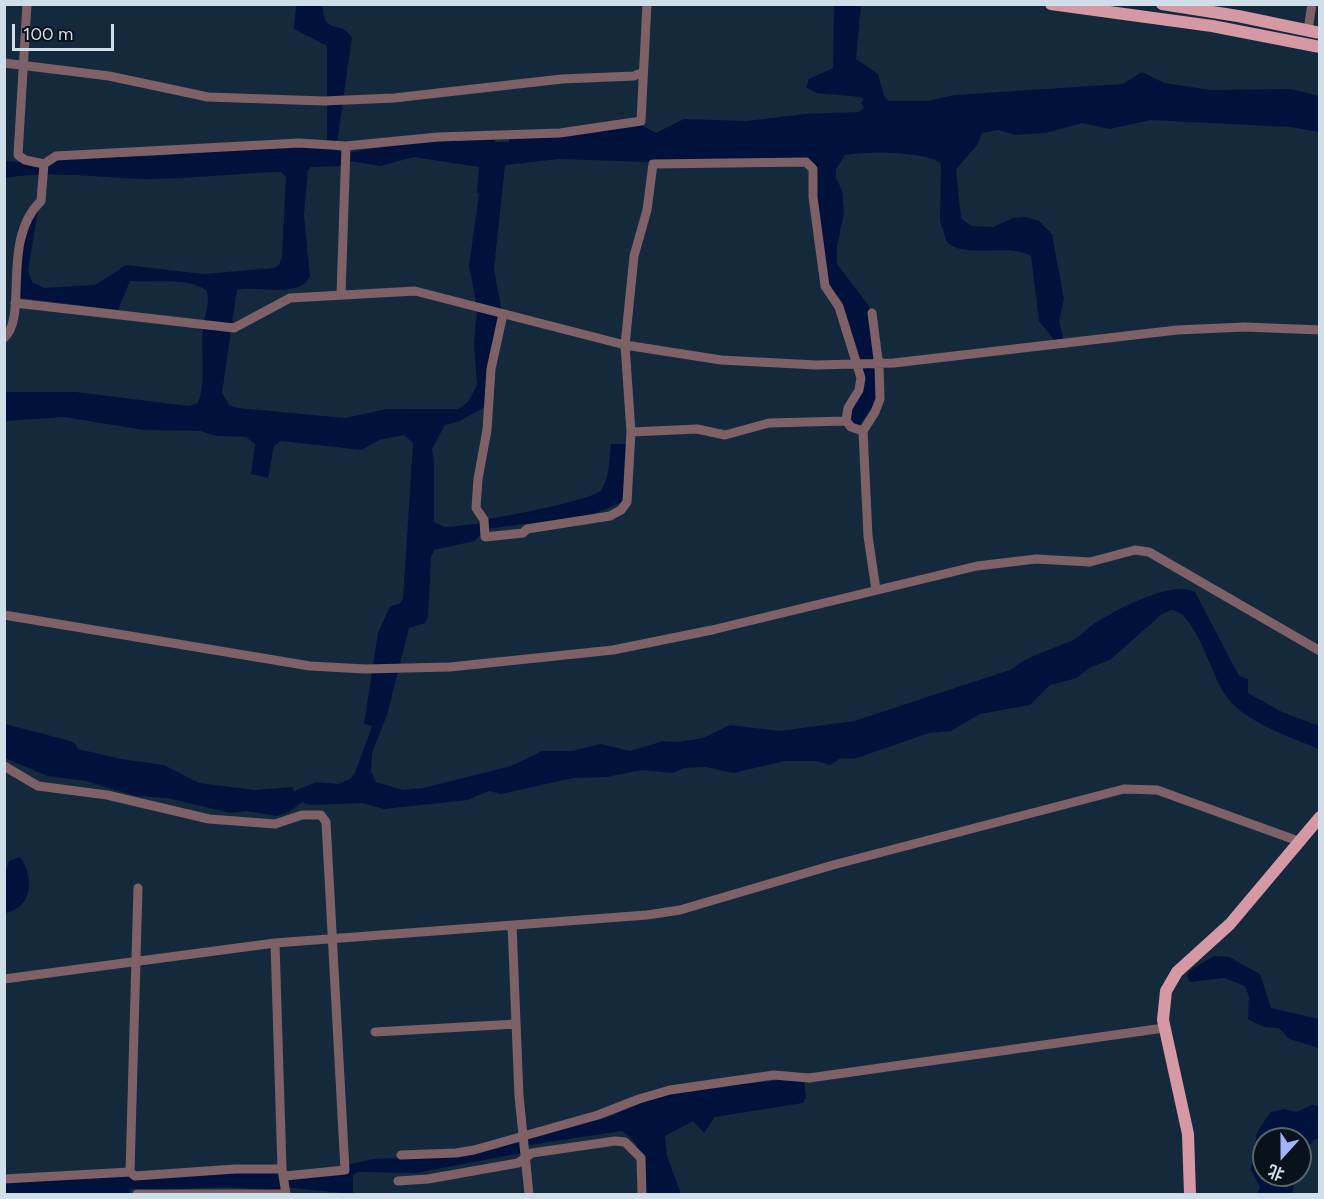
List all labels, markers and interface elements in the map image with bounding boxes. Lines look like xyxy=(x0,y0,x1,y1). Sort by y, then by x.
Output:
scale bar xyxy=(15,12,117,50)
text: 100 m xyxy=(23,23,73,45)
north arrow xyxy=(1252,1127,1312,1187)
text: 北 xyxy=(1265,1161,1287,1184)

